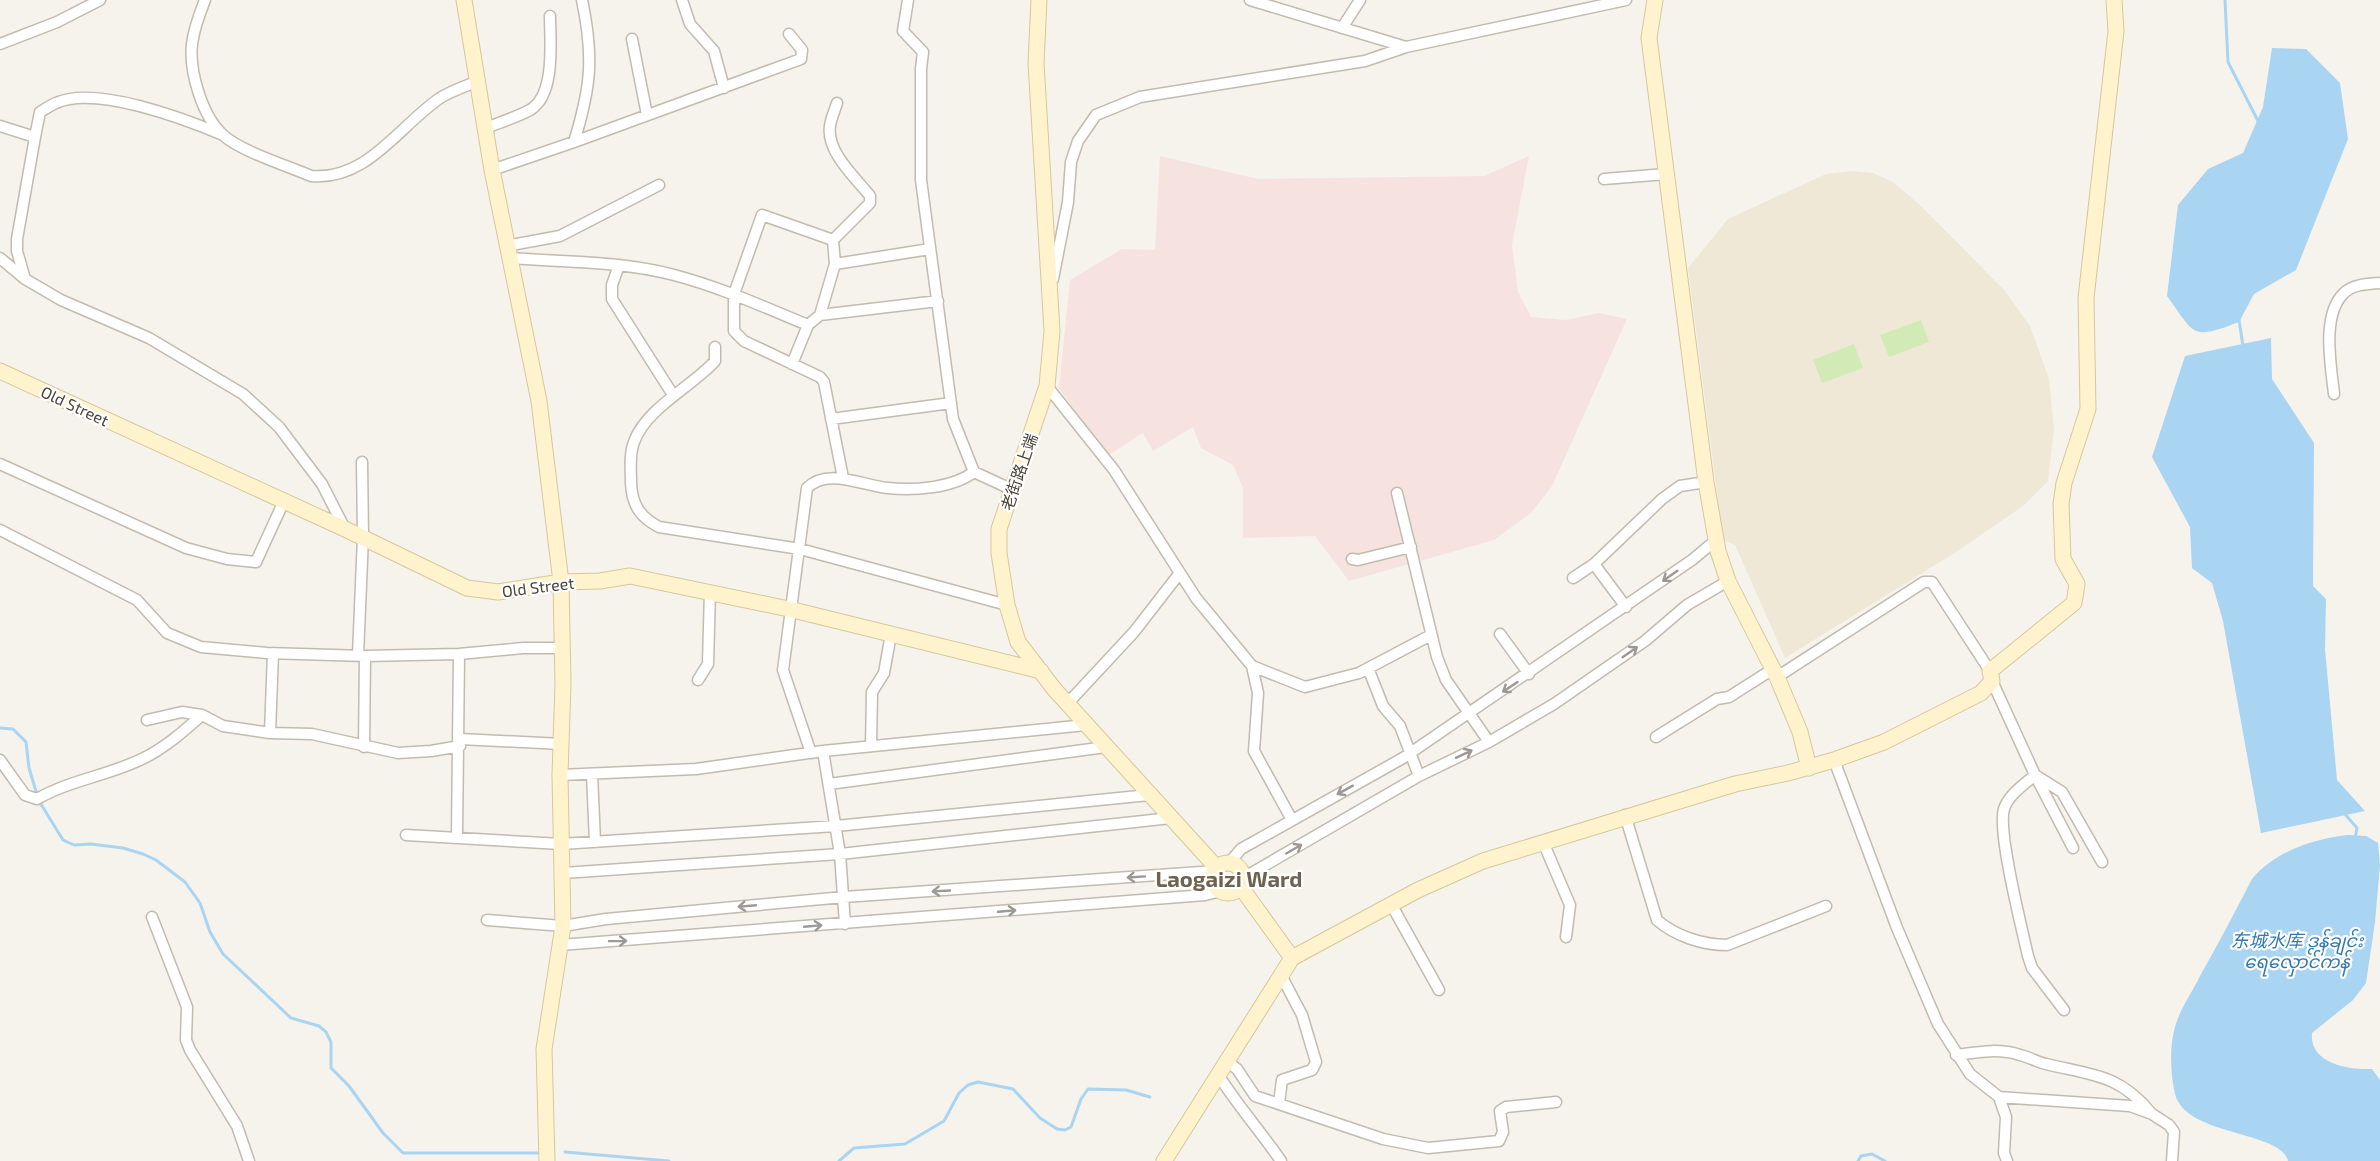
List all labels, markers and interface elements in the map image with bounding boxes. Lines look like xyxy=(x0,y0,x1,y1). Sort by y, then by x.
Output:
street label: Old Street xyxy=(38,382,112,430)
street label: 老街路上端 xyxy=(997,431,1041,513)
one-way arrow xyxy=(1662,570,1679,582)
street label: Old Street xyxy=(501,573,575,600)
one-way arrow xyxy=(1621,646,1637,658)
one-way arrow xyxy=(1502,681,1519,693)
one-way arrow xyxy=(1455,748,1473,760)
one-way arrow xyxy=(1336,785,1353,797)
one-way arrow xyxy=(1285,842,1302,854)
district label: Laogaizi Ward xyxy=(1155,865,1303,891)
one-way arrow xyxy=(1126,872,1146,883)
one-way arrow xyxy=(932,886,952,897)
one-way arrow xyxy=(737,901,757,912)
one-way arrow xyxy=(997,905,1017,916)
one-way arrow xyxy=(802,920,822,931)
water label: 东城水库 ဒွန်ချင်း ရေလှောင်ကန် xyxy=(2231,928,2365,977)
one-way arrow xyxy=(608,936,628,947)

